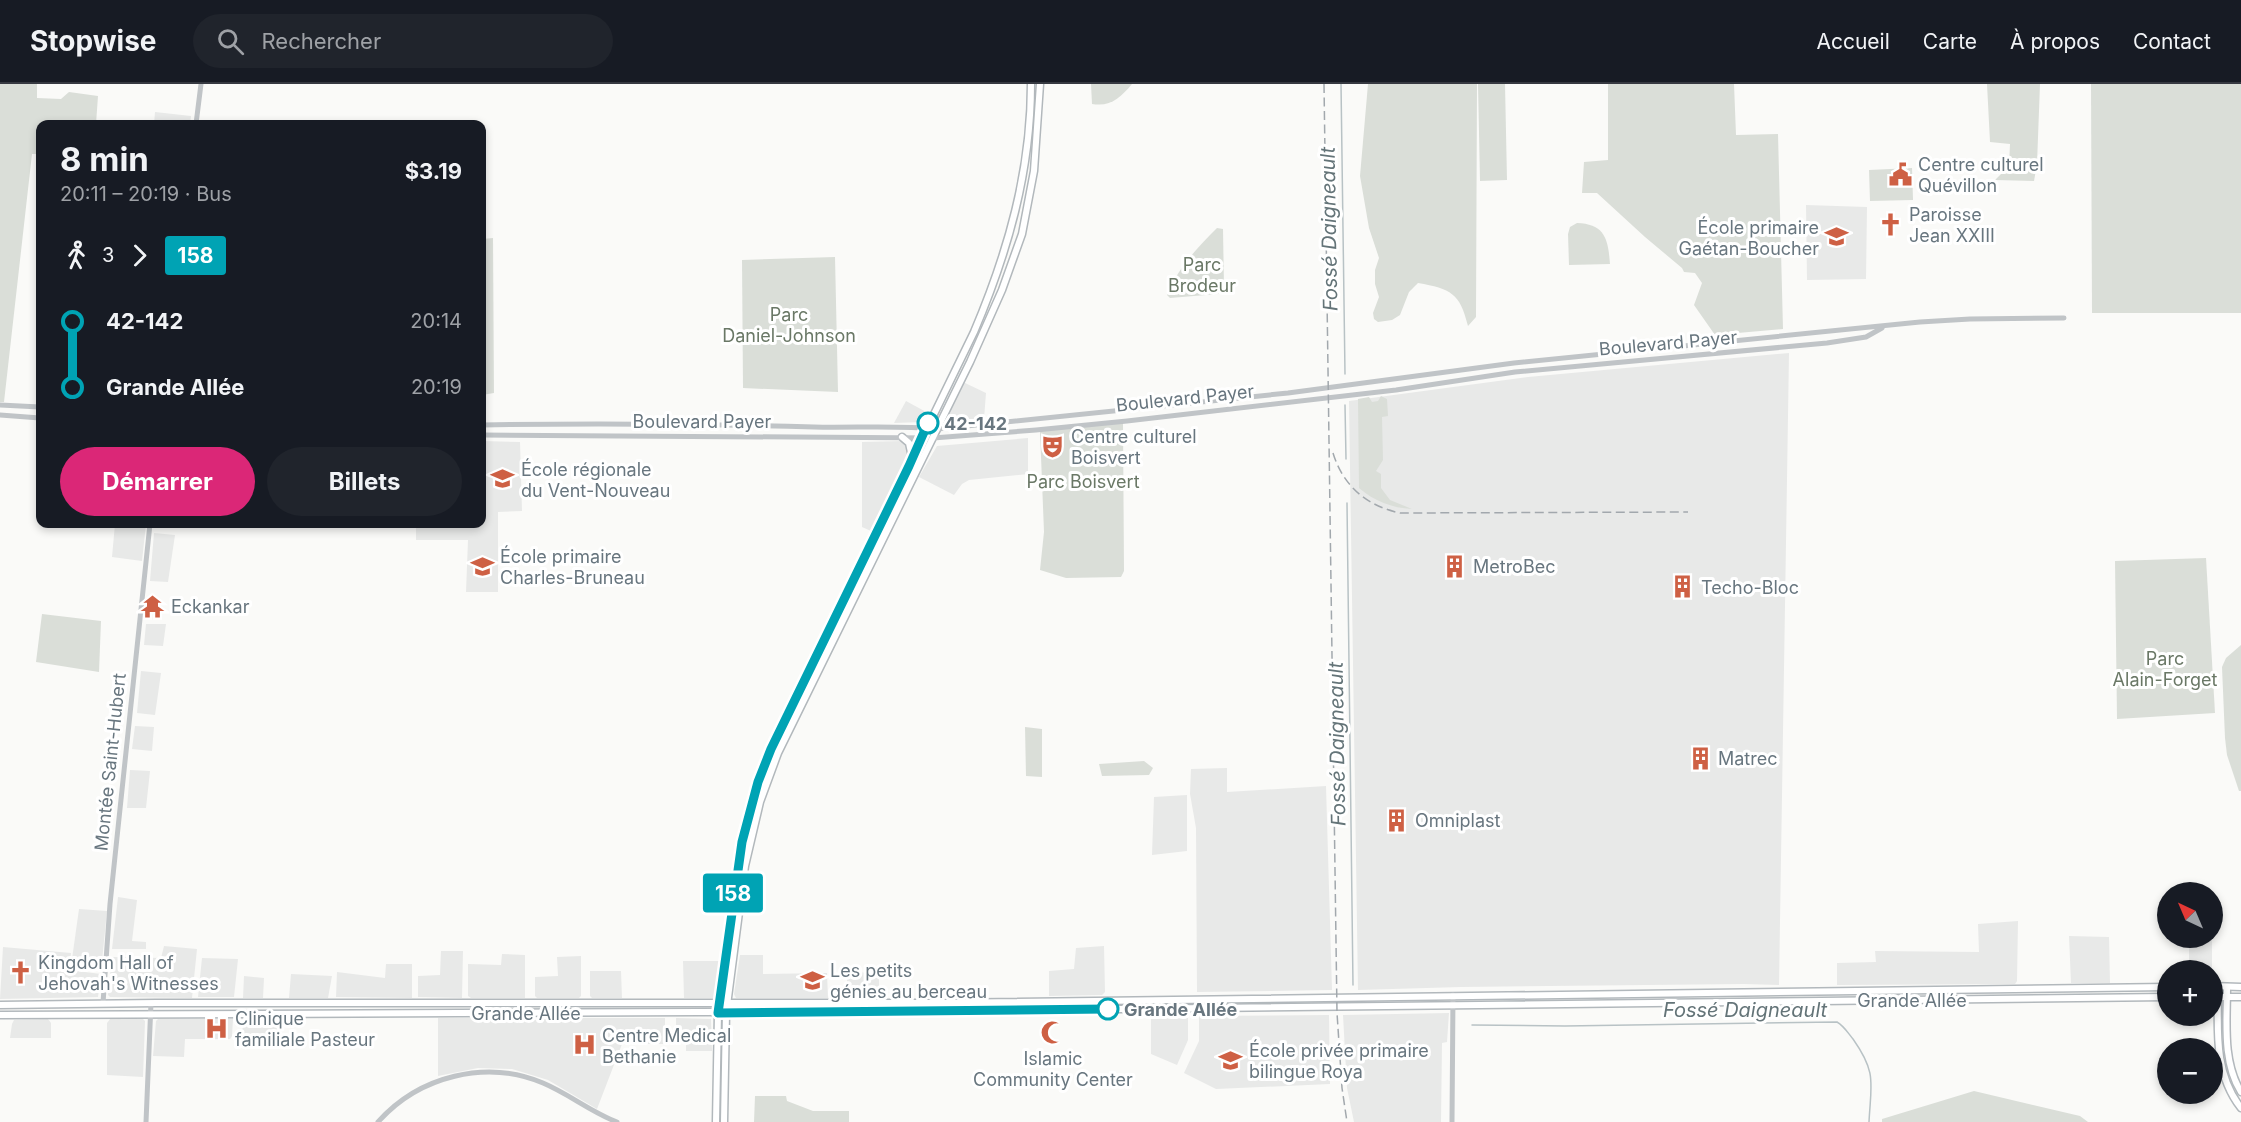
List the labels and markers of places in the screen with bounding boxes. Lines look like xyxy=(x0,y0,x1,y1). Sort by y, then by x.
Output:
place label: Centre culturel Quévillon xyxy=(1918,154,2044,196)
public building icon: Centre culturel Quévillon xyxy=(1887,161,1913,187)
place label: Paroisse Jean XXIII xyxy=(1909,204,1995,246)
church icon: Paroisse Jean XXIII xyxy=(1878,211,1904,237)
place label: École primaire Gaétan-Boucher xyxy=(1679,216,1819,259)
school or university icon: École primaire Gaétan-Boucher xyxy=(1824,224,1850,250)
marker: 42-142 xyxy=(917,412,939,434)
place label: 42-142 xyxy=(944,413,1007,434)
place label: Centre culturel Boisvert xyxy=(1071,426,1197,468)
theatre icon: Centre culturel Boisvert xyxy=(1040,433,1066,459)
place label: École régionale du Vent-Nouveau xyxy=(521,458,670,501)
school or university icon: École régionale du Vent-Nouveau xyxy=(490,466,516,492)
place label: École primaire Charles-Bruneau xyxy=(500,545,645,588)
school or university icon: École primaire Charles-Bruneau xyxy=(469,553,495,579)
building icon: MetroBec xyxy=(1442,553,1468,579)
place label: MetroBec xyxy=(1473,556,1555,577)
building icon: Techo-Bloc xyxy=(1670,574,1696,600)
place label: Techo-Bloc xyxy=(1701,577,1799,598)
temple icon: Eckankar xyxy=(140,593,166,619)
place label: Eckankar xyxy=(171,596,250,617)
building icon: Matrec xyxy=(1687,745,1713,771)
place label: Matrec xyxy=(1718,748,1778,769)
building icon: Omniplast xyxy=(1384,807,1410,833)
place label: Omniplast xyxy=(1415,810,1501,831)
place label: Kingdom Hall of Jehovah's Witnesses xyxy=(38,952,219,994)
church icon: Kingdom Hall of Jehovah's Witnesses xyxy=(7,959,33,985)
place label: Les petits génies au berceau xyxy=(830,960,987,1002)
school or university icon: Les petits génies au berceau xyxy=(799,967,825,993)
marker: Grande Allée xyxy=(1097,998,1119,1020)
place label: Grande Allée xyxy=(1124,999,1237,1020)
place label: Clinique familiale Pasteur xyxy=(235,1008,375,1050)
hospital icon: Clinique familiale Pasteur xyxy=(204,1015,230,1041)
mosque icon: Islamic Community Center xyxy=(1040,1019,1066,1045)
place label: Centre Medical Bethanie xyxy=(602,1025,731,1067)
hospital icon: Centre Medical Bethanie xyxy=(571,1032,597,1058)
place label: École privée primaire bilingue Roya xyxy=(1249,1039,1429,1082)
school or university icon: École privée primaire bilingue Roya xyxy=(1218,1047,1244,1073)
place label: Islamic Community Center xyxy=(973,1048,1133,1090)

